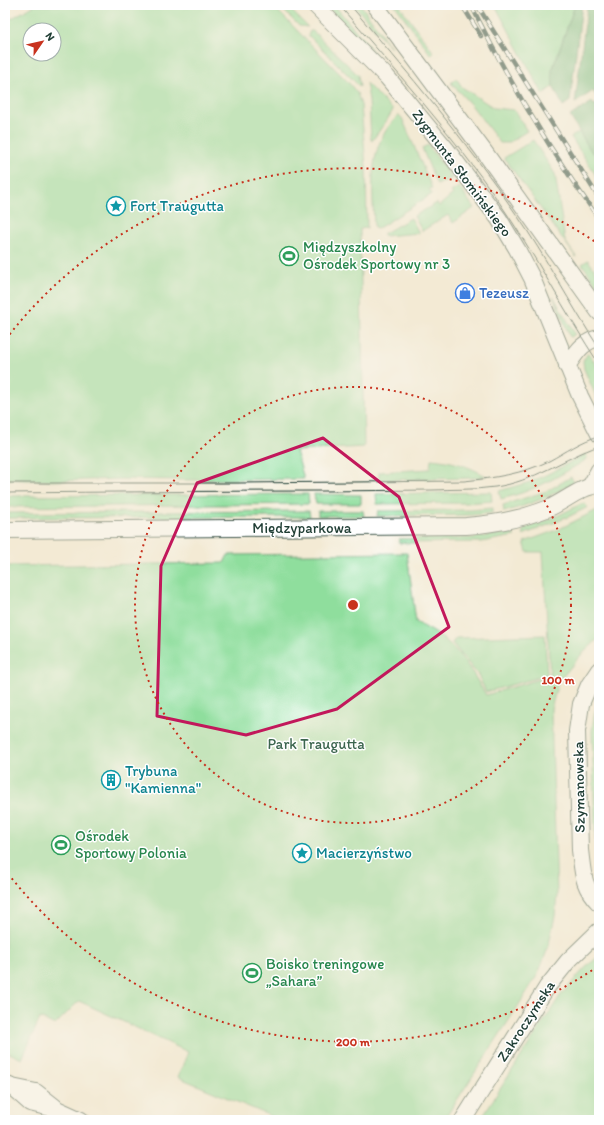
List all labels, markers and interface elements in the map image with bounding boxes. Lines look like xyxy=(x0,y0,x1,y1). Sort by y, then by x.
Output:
north arrow xyxy=(22,22,62,62)
text: N xyxy=(42,30,57,43)
street label: Zygmunta Słomińskiego xyxy=(408,106,516,240)
place icon: Fort Traugutta xyxy=(105,195,127,217)
place label: Fort Traugutta xyxy=(130,197,225,215)
place label: Międzyszkolny Ośrodek Sportowy nr 3 xyxy=(303,238,450,273)
sports icon: Międzyszkolny Ośrodek Sportowy nr 3 xyxy=(278,245,300,267)
shop icon: Tezeusz xyxy=(454,282,476,304)
place label: Tezeusz xyxy=(479,284,529,302)
street label: Międzyparkowa xyxy=(252,519,352,537)
centre of rings xyxy=(346,598,360,612)
text: 100 m xyxy=(541,673,575,687)
park label: Park Traugutta xyxy=(267,735,365,753)
street label: Szymanowska xyxy=(569,741,589,833)
place label: Trybuna "Kamienna" xyxy=(125,762,201,797)
building icon: Trybuna "Kamienna" xyxy=(100,769,122,791)
place label: Ośrodek Sportowy Polonia xyxy=(75,827,187,862)
sports icon: Ośrodek Sportowy Polonia xyxy=(50,834,72,856)
place icon: Macierzyństwo xyxy=(291,842,313,864)
place label: Macierzyństwo xyxy=(316,844,412,862)
place label: Boisko treningowe „Sahara” xyxy=(266,955,384,990)
sports icon: Boisko treningowe „Sahara” xyxy=(241,962,263,984)
street label: Zakroczymska xyxy=(493,977,559,1065)
text: 200 m xyxy=(336,1035,371,1049)

